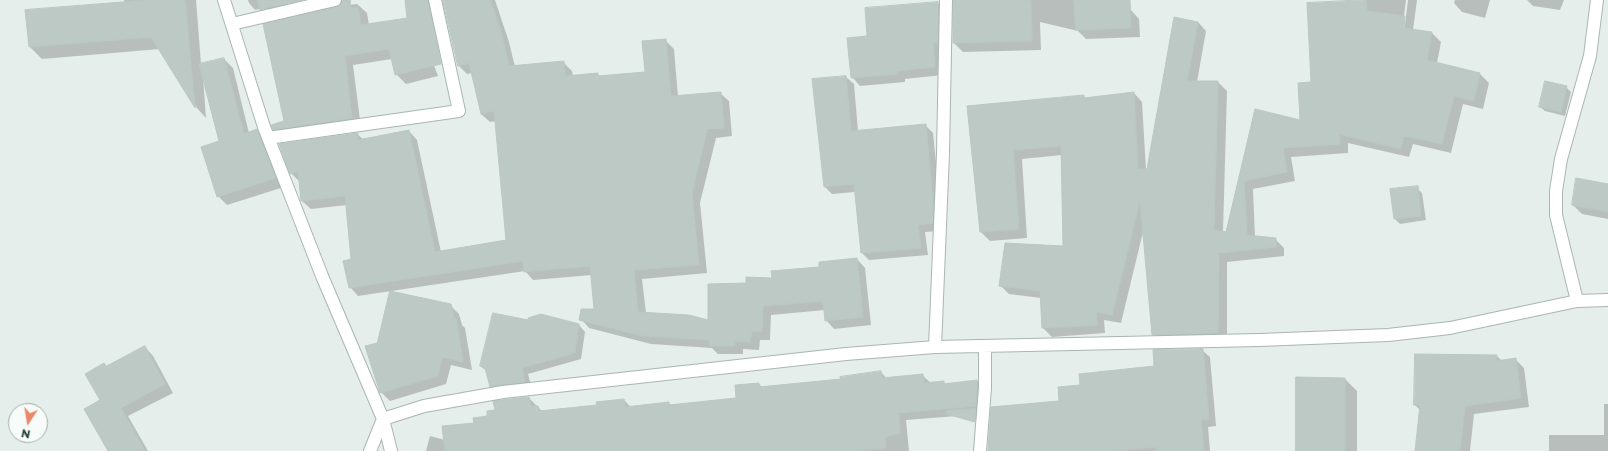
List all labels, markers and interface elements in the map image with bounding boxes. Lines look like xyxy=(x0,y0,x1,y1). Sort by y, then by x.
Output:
north arrow xyxy=(8,403,48,443)
text: N xyxy=(20,426,32,442)

